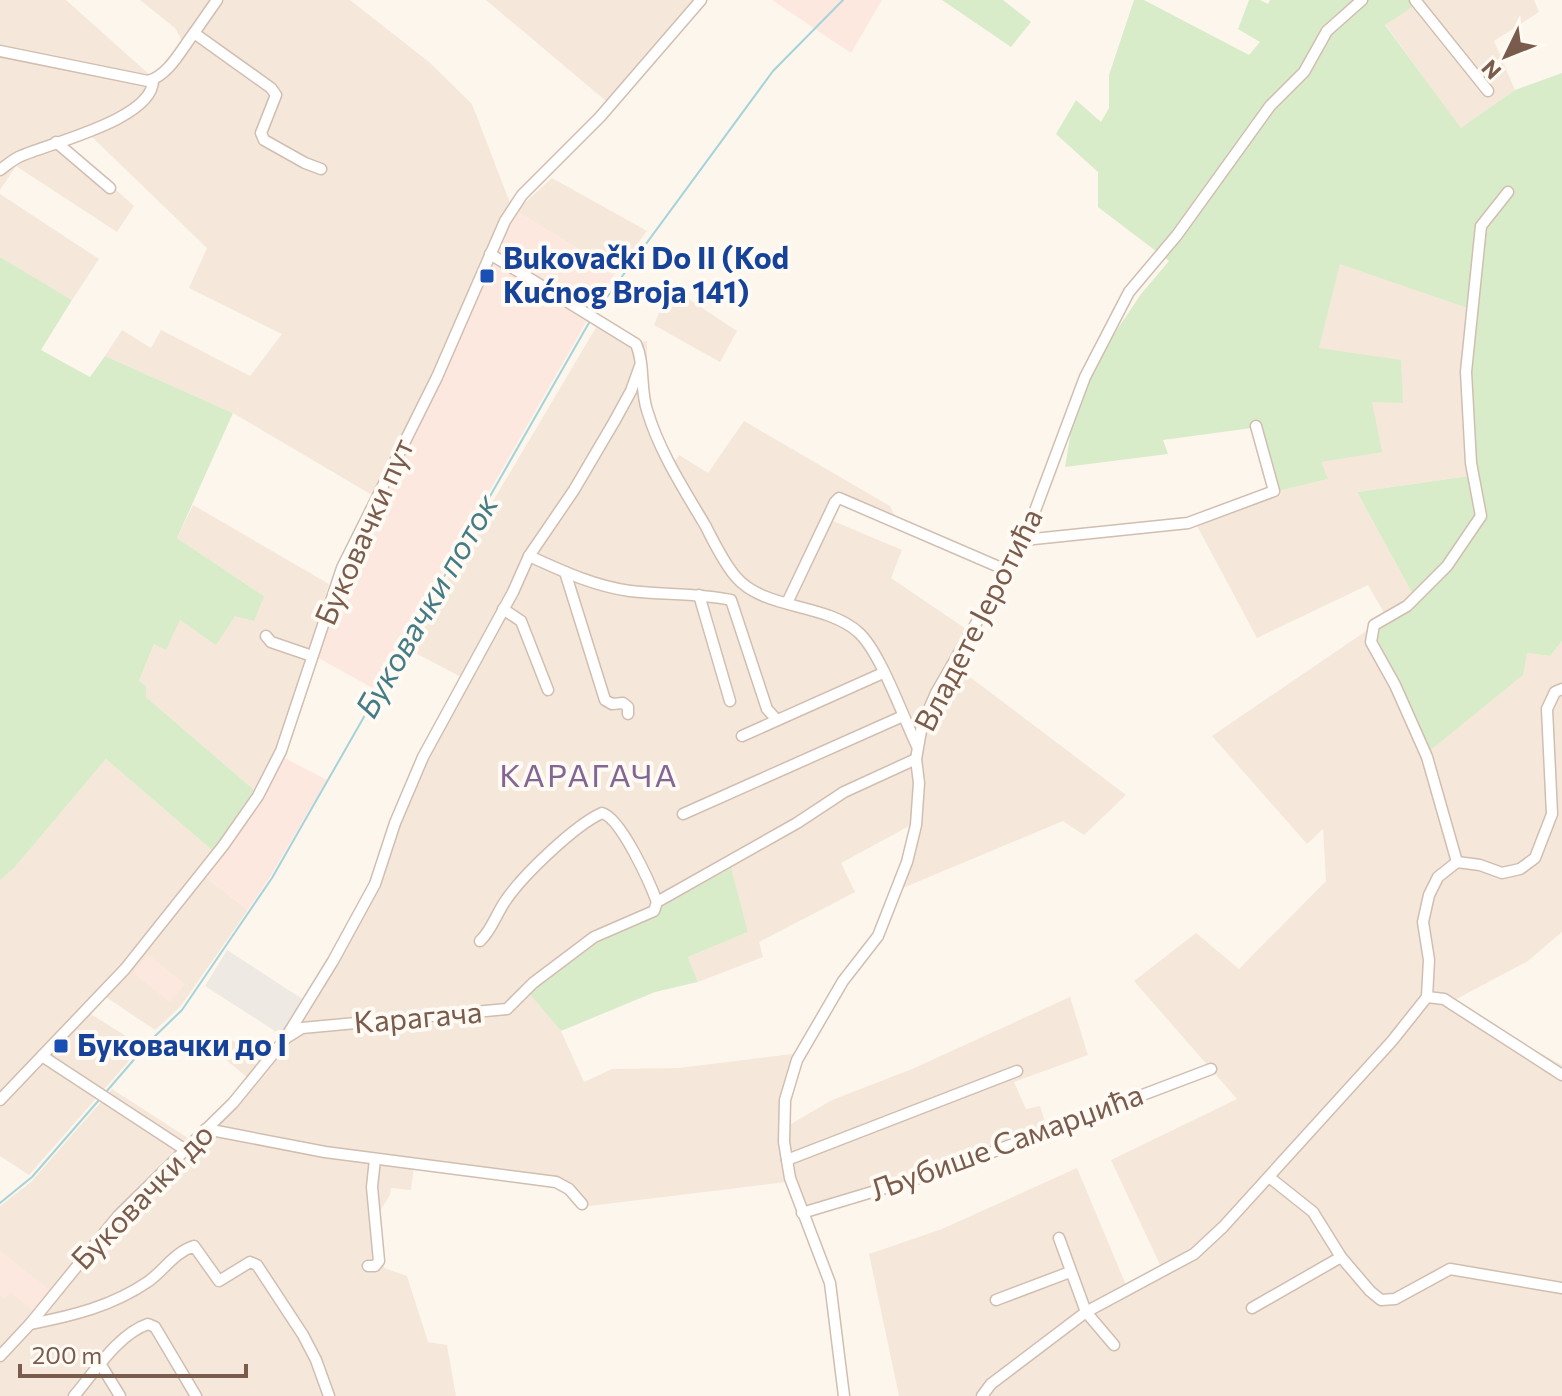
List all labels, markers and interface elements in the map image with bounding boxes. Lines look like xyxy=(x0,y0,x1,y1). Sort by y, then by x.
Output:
north arrow xyxy=(1466,16,1546,96)
text: N xyxy=(1476,55,1507,85)
place label: Bukovački Do II (Kod Kućnog Broja 141) xyxy=(503,238,789,309)
marker: Bukovački Do II (Kod Kućnog Broja 141) xyxy=(478,267,496,285)
street label: Буковачки пут xyxy=(305,432,420,630)
water label: Буковачки поток xyxy=(345,485,506,724)
street label: Владете Јеротића xyxy=(905,501,1049,736)
district label: КАРАГАЧА xyxy=(499,754,679,794)
street label: Карагача xyxy=(352,991,484,1040)
place label: Буковачки до I xyxy=(77,1025,287,1062)
marker: Буковачки до I xyxy=(52,1037,70,1055)
street label: Љубише Самарџића xyxy=(865,1074,1148,1207)
street label: Буковачки до xyxy=(62,1114,220,1276)
scale bar xyxy=(20,1328,246,1378)
text: 200 m xyxy=(32,1340,102,1369)

